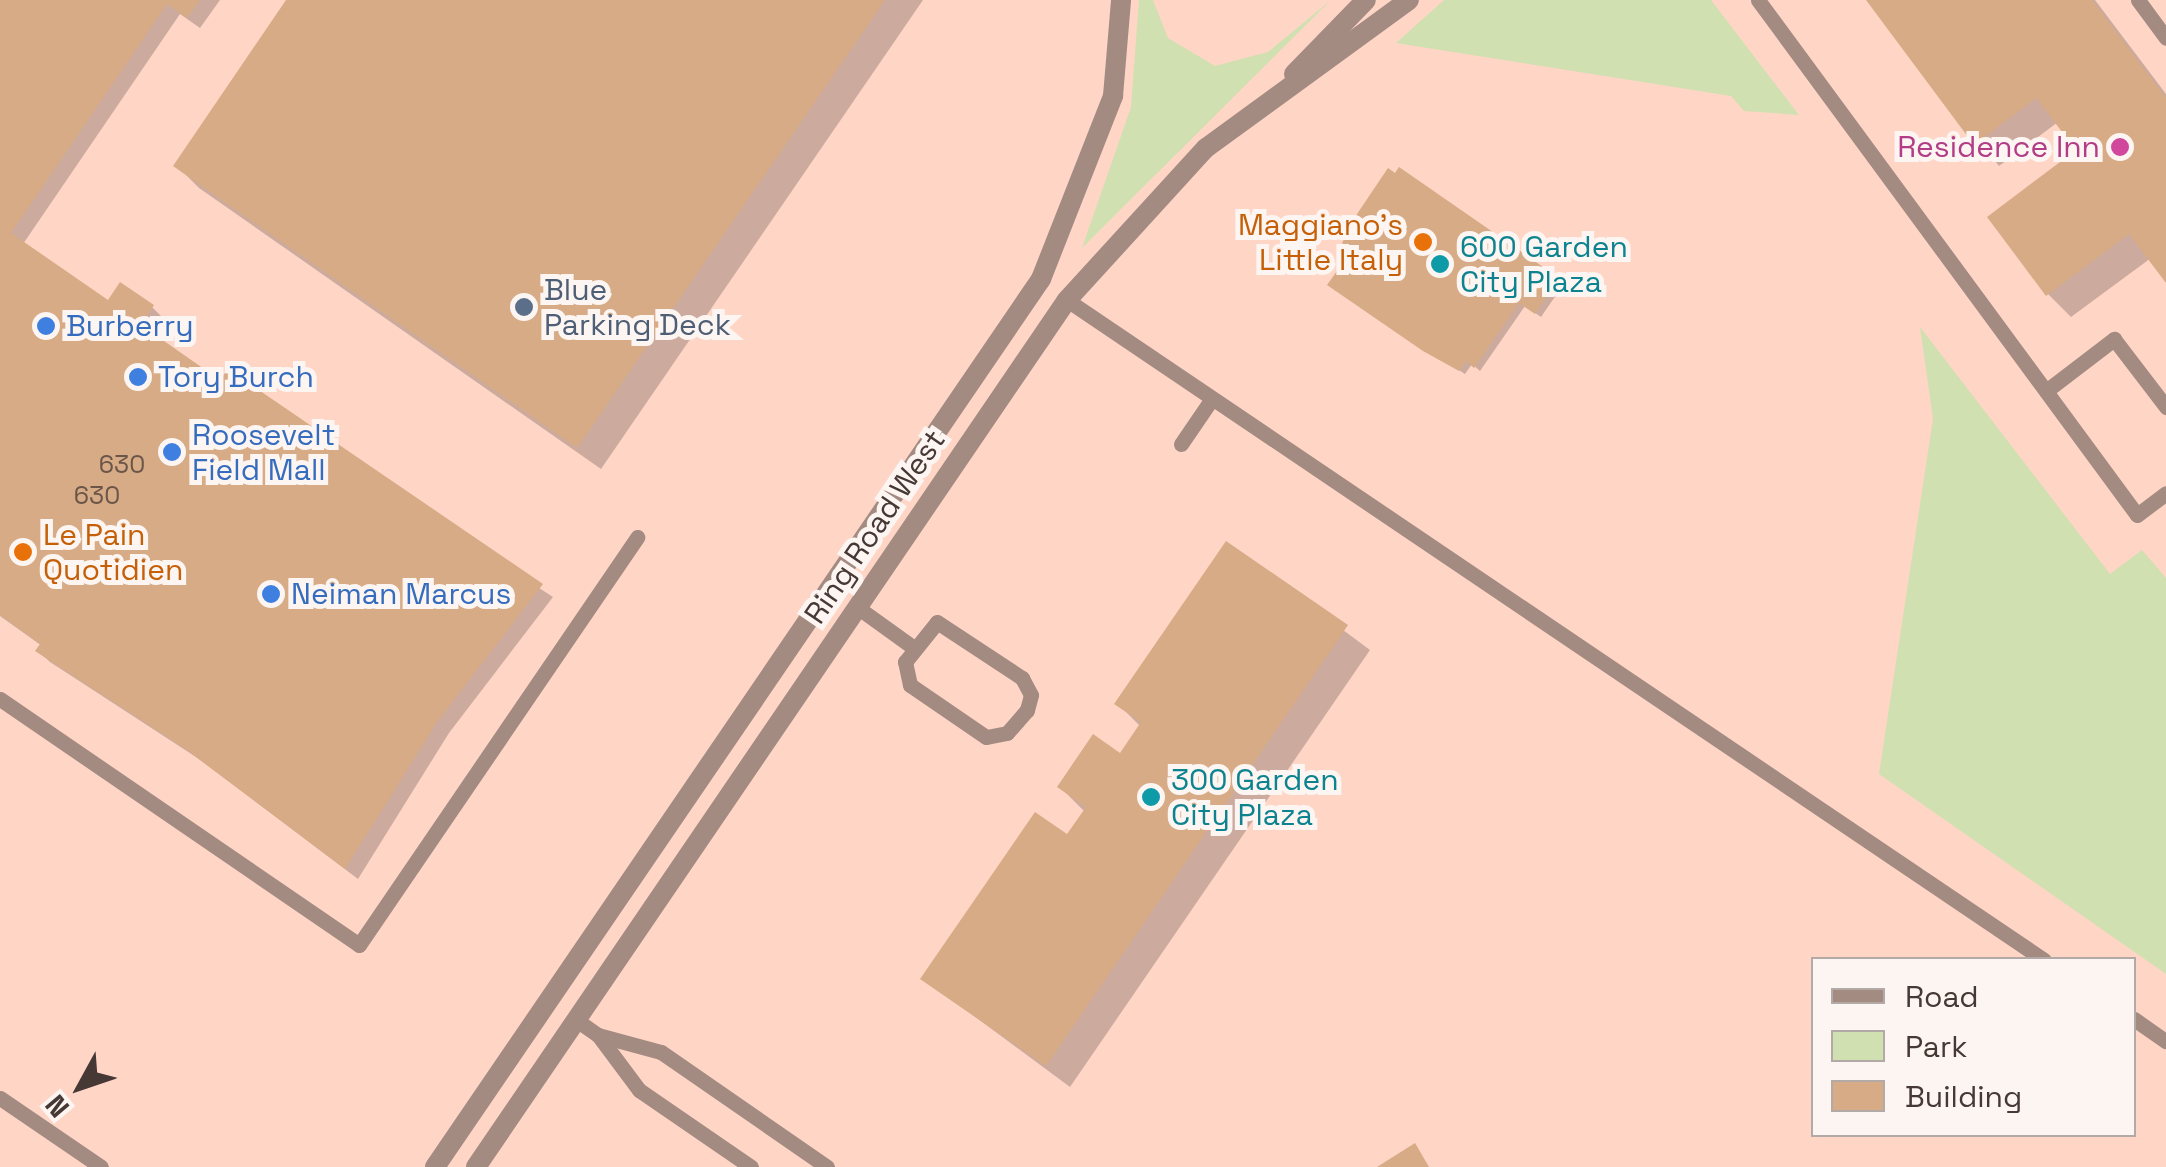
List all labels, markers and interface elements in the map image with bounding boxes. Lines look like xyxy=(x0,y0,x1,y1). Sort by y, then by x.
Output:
place label: Residence Inn xyxy=(1897,129,2100,165)
marker: Residence Inn xyxy=(2109,136,2131,158)
place label: Maggiano's Little Italy xyxy=(1238,207,1403,278)
place label: 600 Garden City Plaza xyxy=(1460,229,1628,300)
marker: Maggiano's Little Italy xyxy=(1412,231,1434,253)
marker: 600 Garden City Plaza xyxy=(1429,253,1451,275)
place label: Blue Parking Deck xyxy=(544,272,731,342)
marker: Blue Parking Deck xyxy=(513,296,535,318)
place label: Burberry xyxy=(66,308,194,344)
marker: Burberry xyxy=(35,315,57,337)
place label: Tory Burch xyxy=(158,359,314,395)
marker: Tory Burch xyxy=(127,366,149,388)
place label: Roosevelt Field Mall xyxy=(192,417,335,488)
street label: Ring Road West xyxy=(797,423,953,631)
marker: Roosevelt Field Mall xyxy=(161,441,183,463)
house number: 630 xyxy=(99,449,145,479)
house number: 630 xyxy=(74,480,120,510)
place label: Le Pain Quotidien xyxy=(43,517,183,588)
marker: Le Pain Quotidien xyxy=(12,541,34,563)
place label: Neiman Marcus xyxy=(291,576,511,612)
marker: Neiman Marcus xyxy=(260,583,282,605)
place label: 300 Garden City Plaza xyxy=(1171,762,1339,832)
marker: 300 Garden City Plaza xyxy=(1140,786,1162,808)
legend xyxy=(1811,957,2136,1137)
text: Road xyxy=(1905,977,1979,1016)
text: Park xyxy=(1905,1027,1967,1066)
north arrow xyxy=(30,1037,130,1137)
text: Building xyxy=(1905,1077,2022,1116)
text: N xyxy=(37,1088,77,1125)

